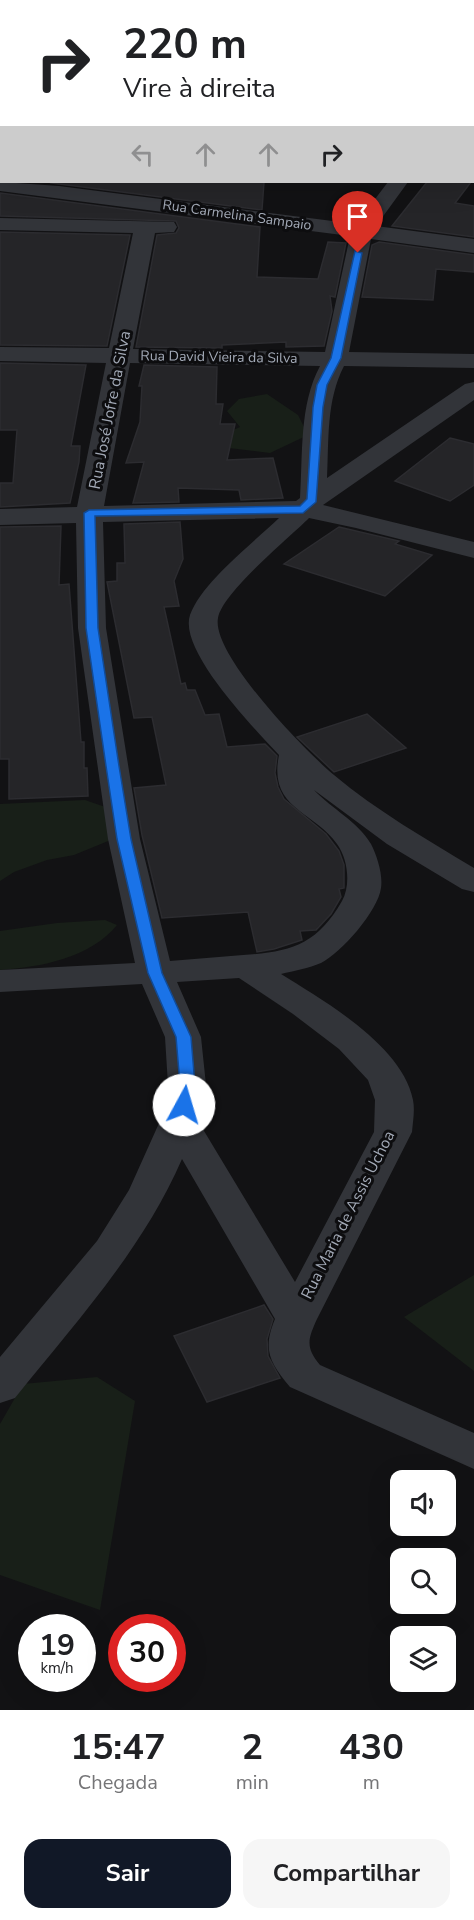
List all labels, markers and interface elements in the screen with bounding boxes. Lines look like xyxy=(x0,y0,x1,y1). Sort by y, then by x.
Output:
text: 220 m xyxy=(123,16,247,73)
icon: right xyxy=(24,24,102,102)
text: Vire à direita xyxy=(123,70,276,107)
icon: left xyxy=(126,138,159,171)
icon: ahead xyxy=(189,138,222,171)
icon: ahead xyxy=(252,138,285,171)
icon: right xyxy=(315,138,348,171)
pin xyxy=(332,191,383,253)
street label: Rua Carmelina Sampaio xyxy=(161,195,313,235)
icon: arrive xyxy=(341,200,374,233)
street label: Rua José Jofre da Silva xyxy=(84,329,136,491)
street label: Rua David Vieira da Silva xyxy=(140,346,298,368)
position arrow xyxy=(152,1073,216,1137)
street label: Rua Maria de Assis Uchoa xyxy=(296,1127,400,1303)
map controls xyxy=(390,1470,456,1692)
button: sound xyxy=(390,1470,456,1536)
button: search xyxy=(390,1548,456,1614)
speed limit sign: 30 xyxy=(108,1614,186,1692)
text: 19 xyxy=(39,1625,75,1666)
button: layers xyxy=(390,1626,456,1692)
text: km/h xyxy=(40,1658,74,1678)
text: 15:47 xyxy=(70,1723,166,1772)
text: 2 xyxy=(241,1723,263,1772)
text: 430 xyxy=(339,1723,404,1772)
text: Chegada xyxy=(78,1769,158,1796)
text: min xyxy=(236,1769,269,1796)
text: m xyxy=(363,1769,380,1796)
button: Sair xyxy=(24,1839,231,1908)
button: Compartilhar xyxy=(243,1839,450,1908)

